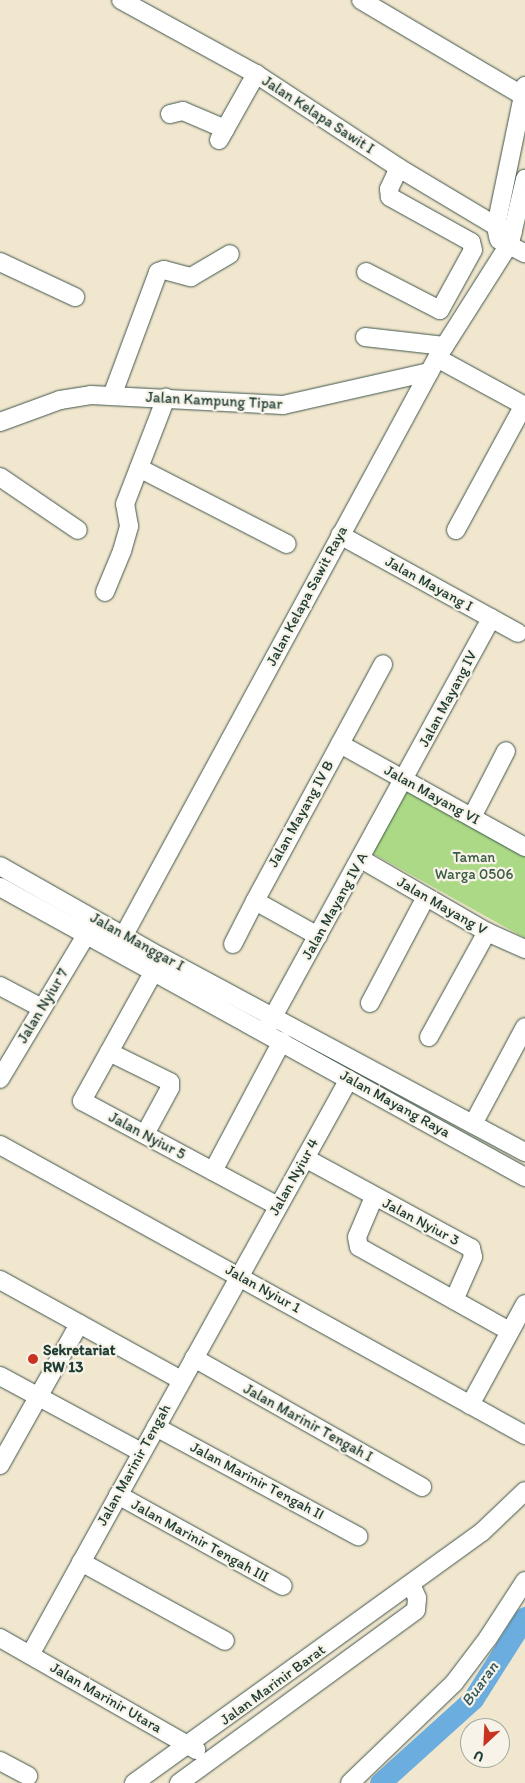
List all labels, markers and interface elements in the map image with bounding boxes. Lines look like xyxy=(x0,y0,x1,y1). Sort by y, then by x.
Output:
street label: Jalan Kelapa Sawit I xyxy=(259,72,377,158)
street label: Jalan Kampung Tipar xyxy=(146,388,282,414)
street label: Jalan Kelapa Sawit Raya xyxy=(263,523,351,669)
street label: Jalan Mayang I xyxy=(382,553,476,615)
street label: Jalan Mayang IV xyxy=(415,648,481,750)
street label: Jalan Mayang IV B xyxy=(264,758,338,870)
street label: Jalan Mayang VI xyxy=(382,762,482,828)
park label: Taman Warga 0506 xyxy=(435,848,513,883)
street label: Jalan Mayang IV A xyxy=(298,850,372,962)
street label: Jalan Mayang V xyxy=(394,873,490,939)
street label: Jalan Manggar I xyxy=(87,909,187,975)
street label: Jalan Nyiur 7 xyxy=(14,966,72,1046)
street label: Jalan Mayang Raya xyxy=(337,1067,453,1141)
street label: Jalan Nyiur 5 xyxy=(106,1108,188,1164)
street label: Jalan Nyiur 4 xyxy=(266,1135,322,1219)
street label: Jalan Nyiur 3 xyxy=(380,1194,462,1250)
street label: Jalan Nyiur 1 xyxy=(222,1261,304,1317)
place label: Sekretariat RW 13 xyxy=(43,1341,115,1376)
marker: Sekretariat RW 13 xyxy=(27,1353,39,1365)
street label: Jalan Marinir Tengah I xyxy=(241,1380,375,1466)
street label: Jalan Marinir Tengah xyxy=(94,1402,174,1528)
street label: Jalan Marinir Tengah II xyxy=(188,1439,326,1523)
street label: Jalan Marinir Tengah III xyxy=(129,1496,271,1586)
street label: Jalan Marinir Barat xyxy=(217,1641,329,1729)
water label: Buaran xyxy=(457,1658,503,1710)
street label: Jalan Marinir Utara xyxy=(47,1659,165,1737)
north arrow xyxy=(460,1718,510,1768)
text: U xyxy=(471,1746,487,1766)

